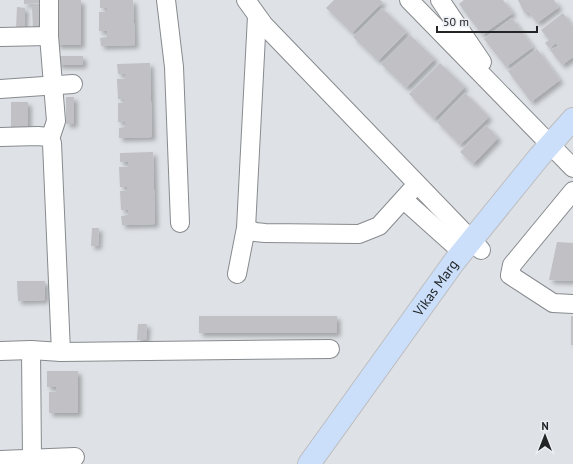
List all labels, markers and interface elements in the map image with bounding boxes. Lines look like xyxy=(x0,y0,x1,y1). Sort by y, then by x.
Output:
scale bar xyxy=(437,8,537,34)
text: 50 m xyxy=(443,14,469,29)
street label: Vikas Marg xyxy=(409,256,462,320)
north arrow xyxy=(525,416,565,456)
text: N xyxy=(541,419,549,433)

